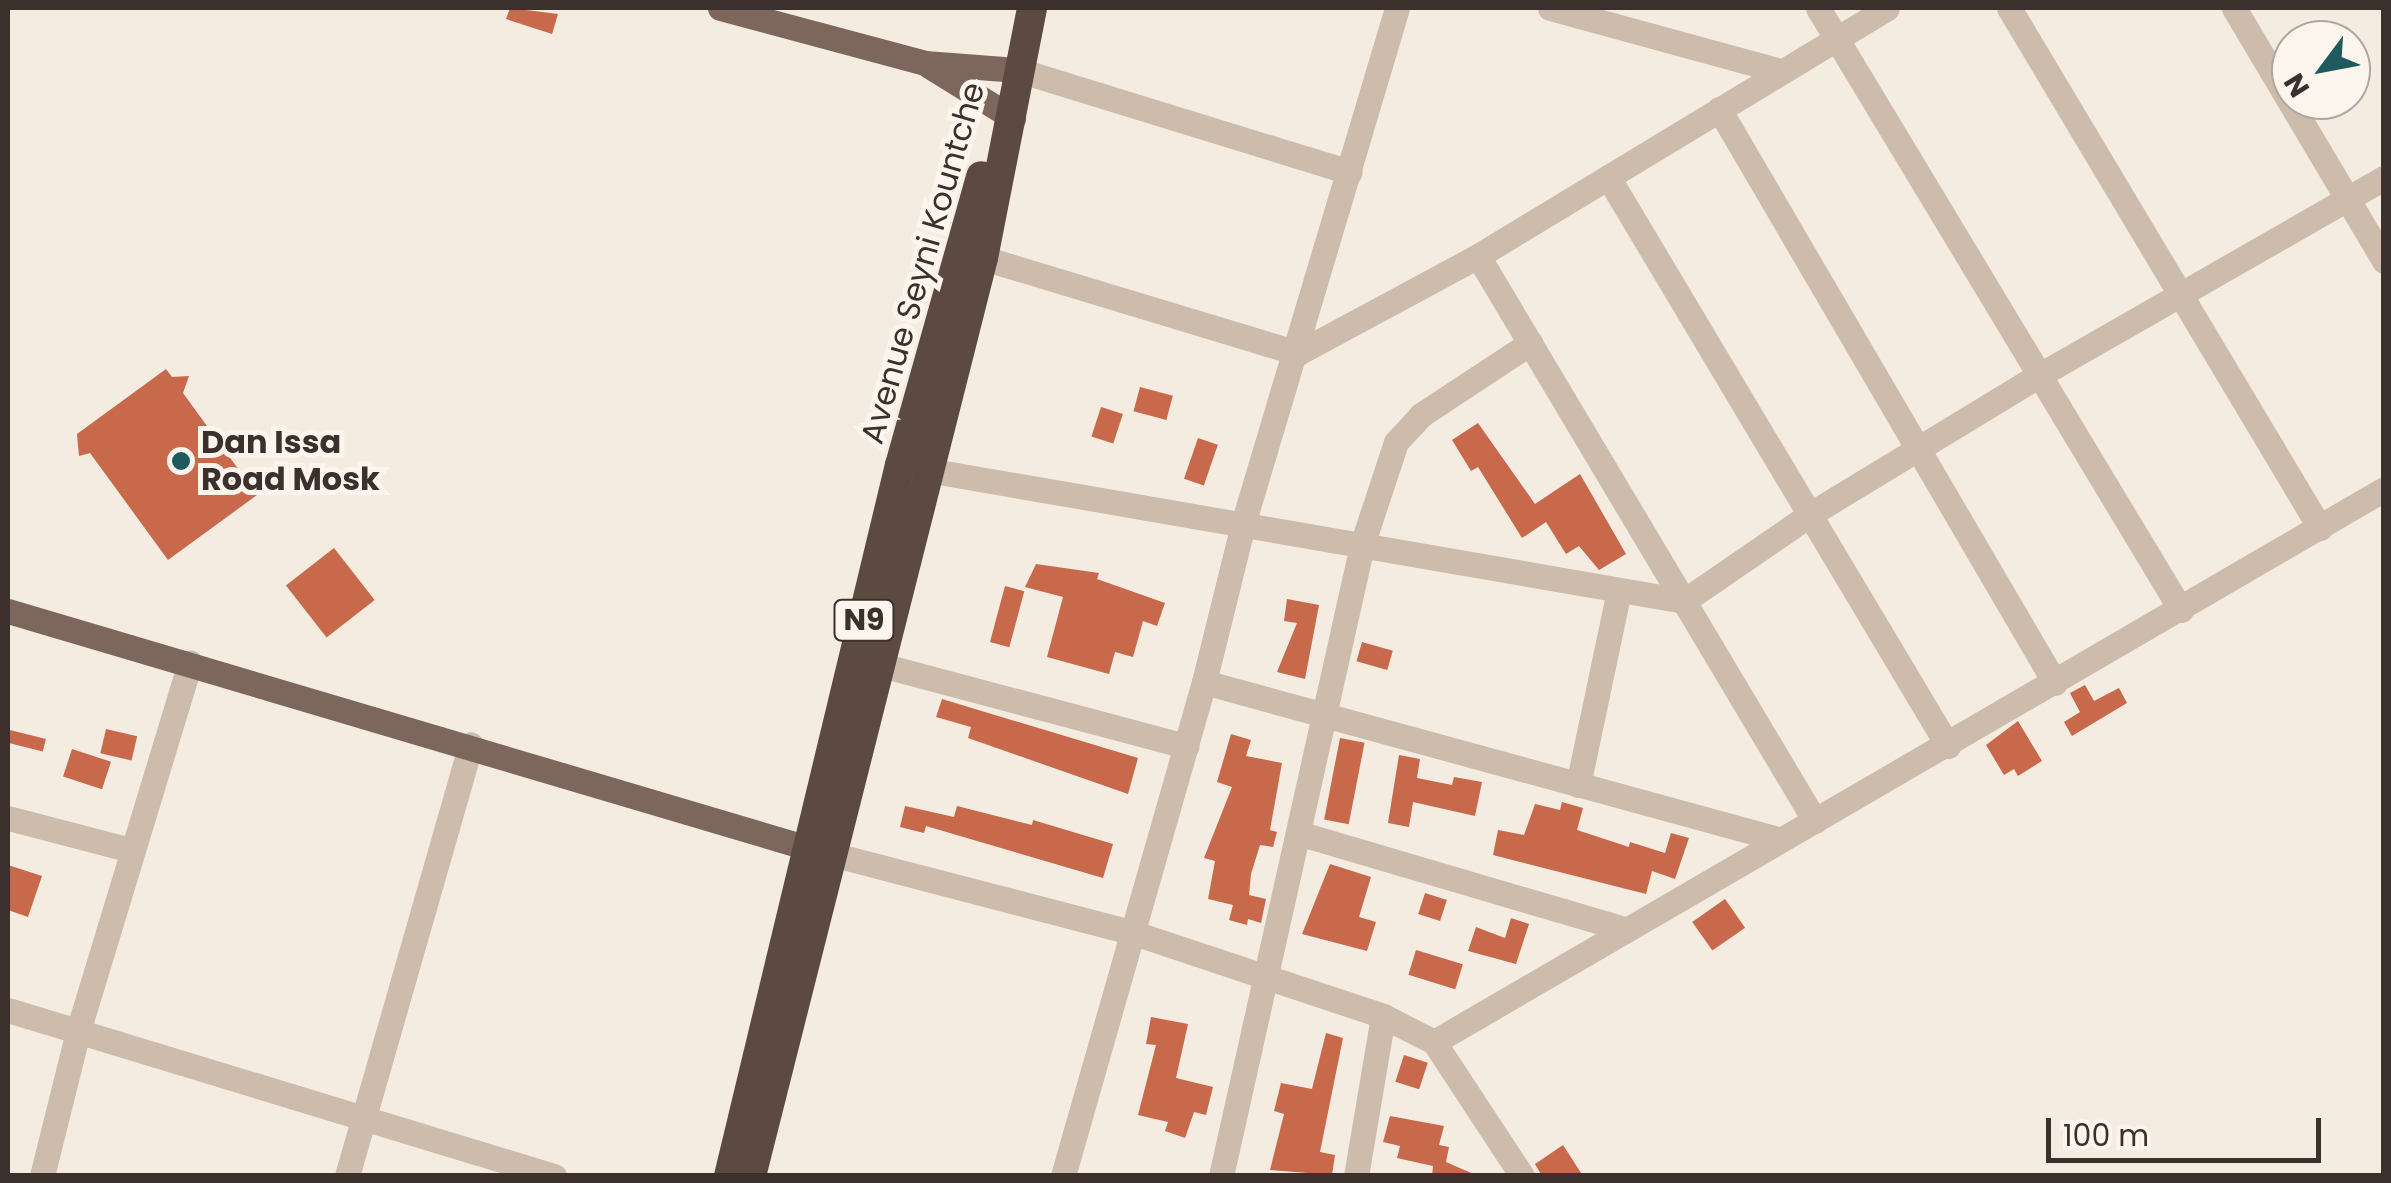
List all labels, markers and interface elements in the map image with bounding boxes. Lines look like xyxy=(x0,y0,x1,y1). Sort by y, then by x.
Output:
north arrow xyxy=(2271,20,2371,120)
text: N xyxy=(2275,66,2319,104)
street label: Avenue Seyni Kountche xyxy=(853,78,993,448)
place label: Dan Issa Road Mosk xyxy=(201,424,380,499)
marker: Dan Issa Road Mosk xyxy=(170,450,192,472)
road number: N9 xyxy=(832,595,896,645)
scale bar xyxy=(2051,1098,2326,1160)
text: 100 m xyxy=(2063,1114,2149,1157)

